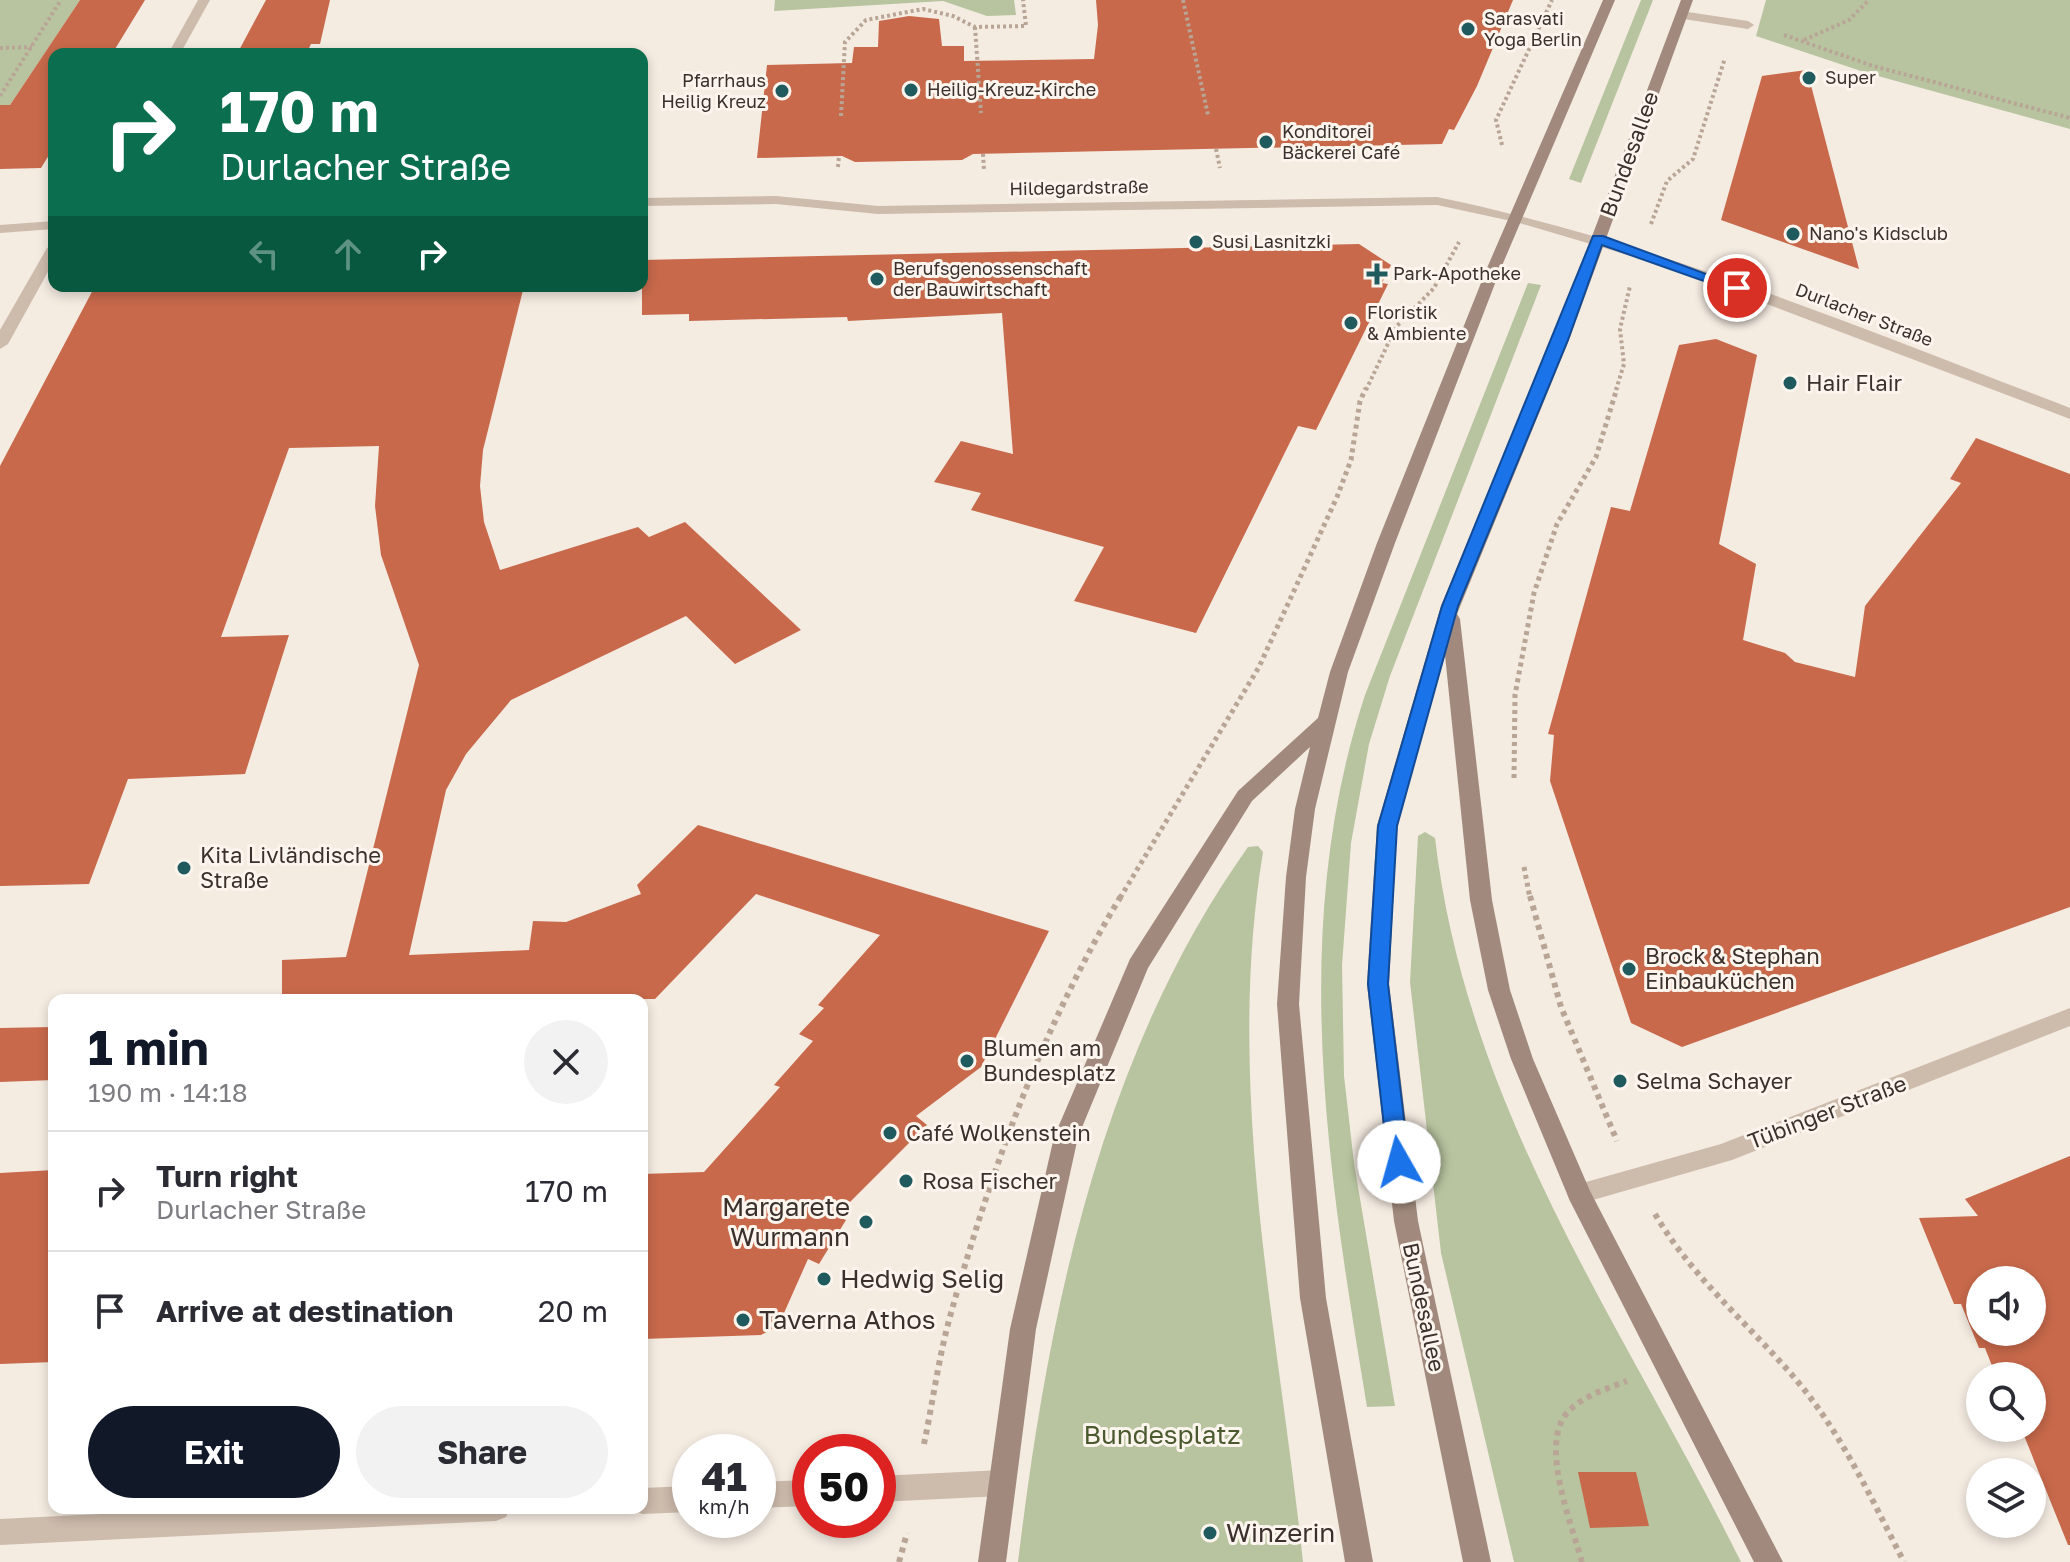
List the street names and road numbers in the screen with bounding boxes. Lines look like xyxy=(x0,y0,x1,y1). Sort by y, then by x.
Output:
street label: Bundesallee xyxy=(1593,88,1664,220)
street label: Hildegardstraße xyxy=(1009,175,1149,199)
street label: Durlacher Straße xyxy=(1792,278,1936,350)
street label: Tübinger Straße xyxy=(1744,1069,1910,1154)
street label: Bundesallee xyxy=(1398,1240,1451,1374)

